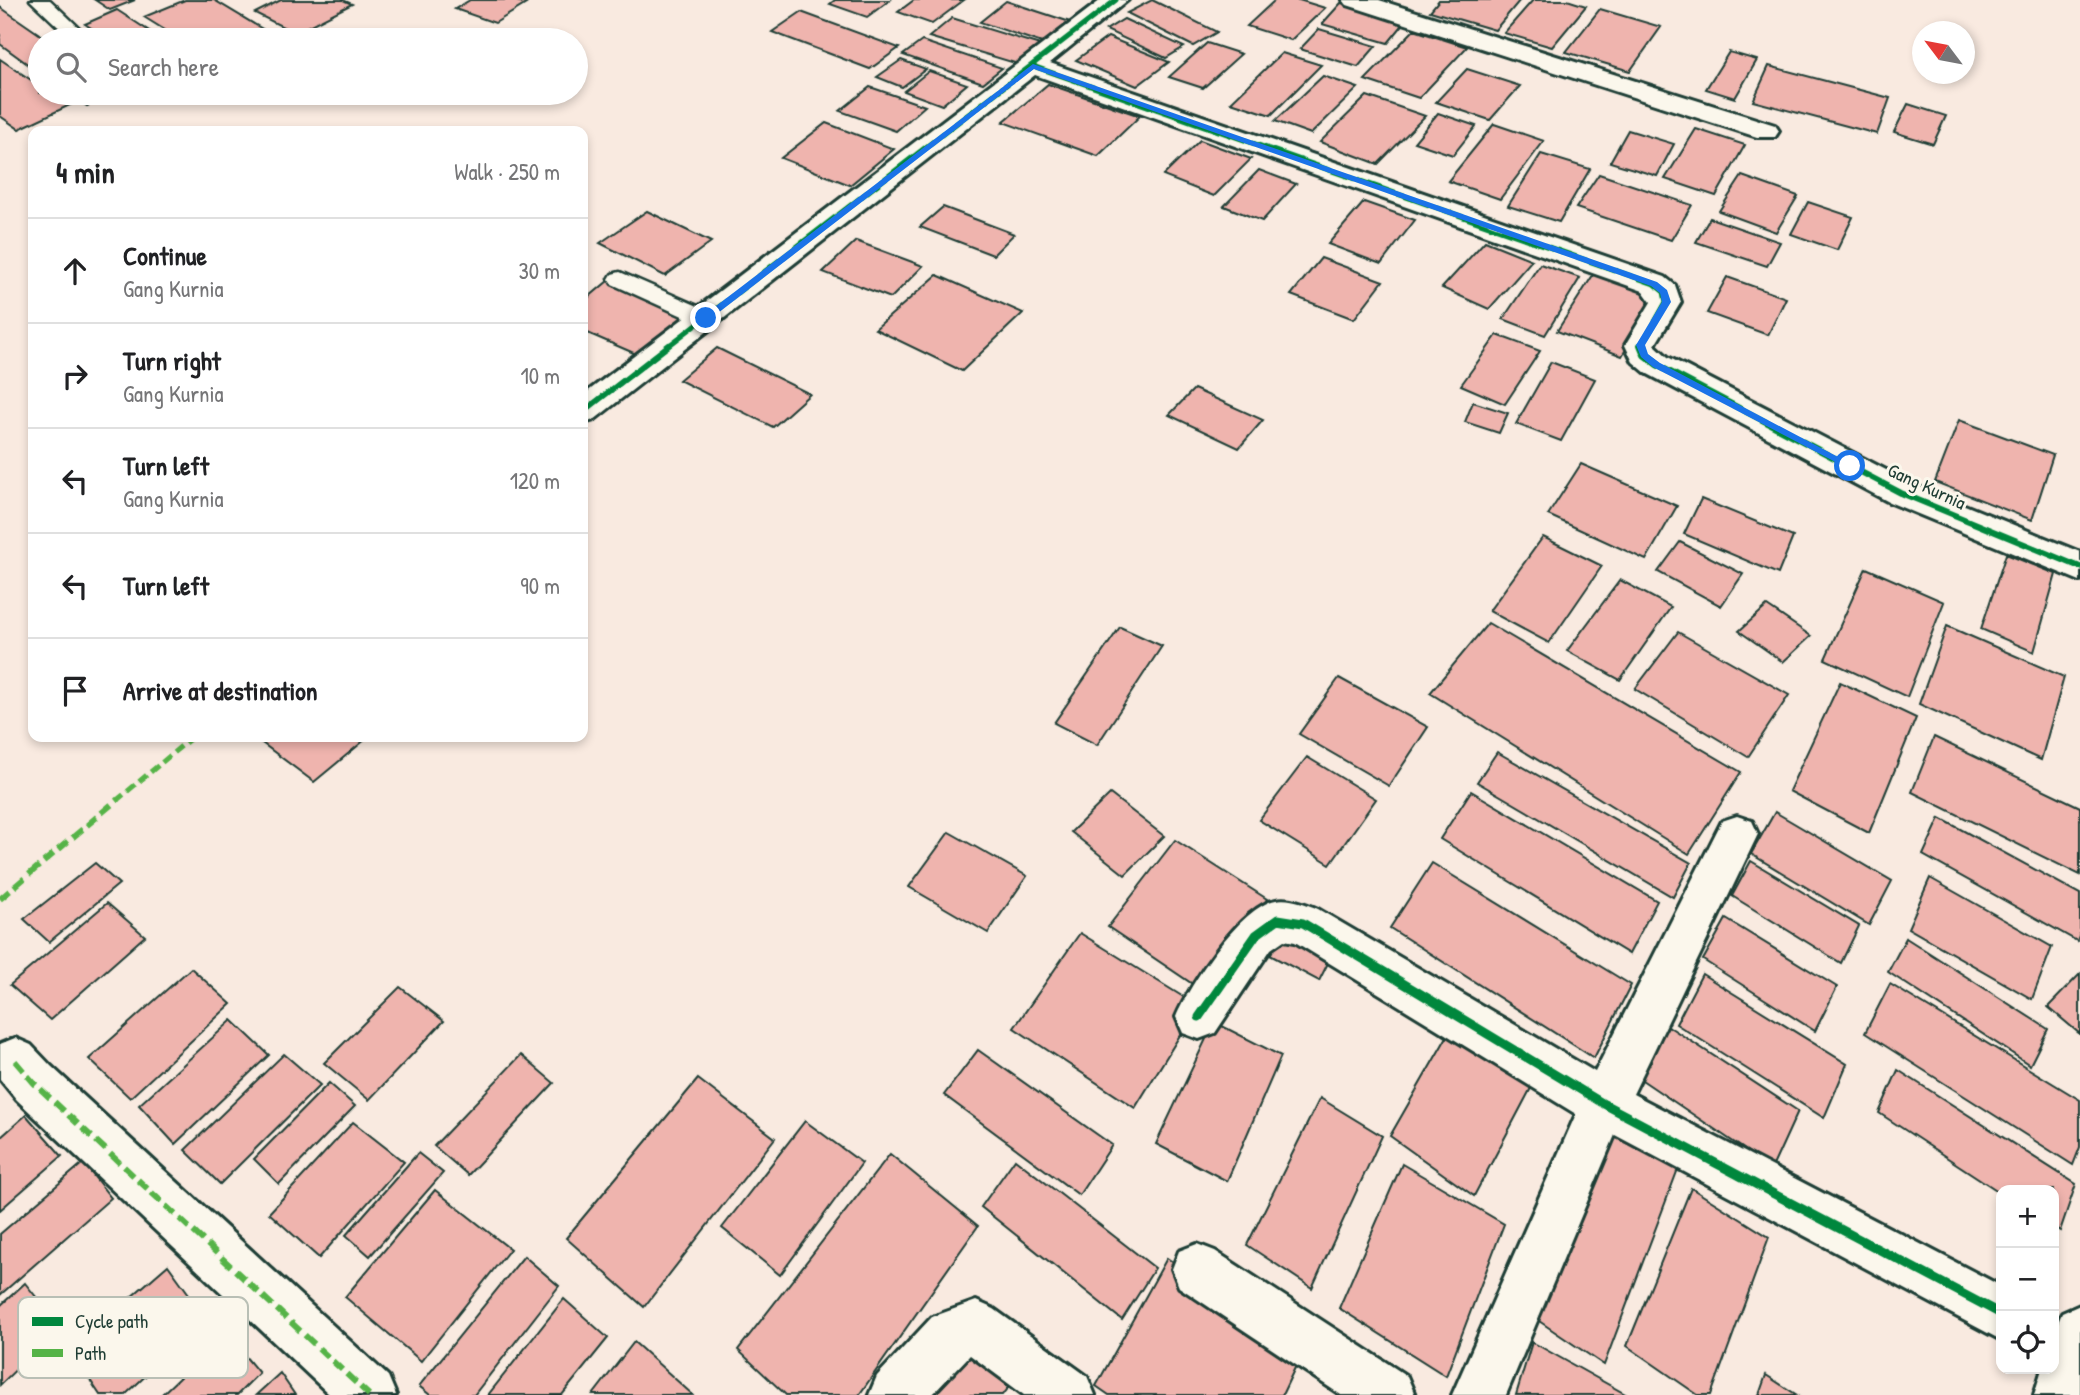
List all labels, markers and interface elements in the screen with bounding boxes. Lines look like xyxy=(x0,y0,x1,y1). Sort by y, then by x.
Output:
north arrow xyxy=(1912,21,1975,84)
search box xyxy=(28,28,588,105)
icon: search xyxy=(52,48,90,86)
text: Search here xyxy=(108,49,219,84)
text: 4 min xyxy=(56,152,115,192)
text: Walk · 250 m xyxy=(454,156,560,187)
text: Continue xyxy=(123,238,207,273)
icon: ahead xyxy=(56,252,94,290)
text: 30 m xyxy=(518,255,560,286)
text: Gang Kurnia xyxy=(123,273,224,304)
route end xyxy=(690,302,721,333)
text: Turn right xyxy=(123,343,221,378)
icon: right xyxy=(56,357,94,395)
text: 10 m xyxy=(520,360,560,391)
text: Gang Kurnia xyxy=(123,378,224,409)
text: Turn left xyxy=(123,448,209,483)
route start xyxy=(1834,450,1865,481)
street label: Gang Kurnia xyxy=(1884,457,1971,516)
icon: left xyxy=(56,462,94,500)
text: 120 m xyxy=(510,465,560,496)
text: Gang Kurnia xyxy=(123,483,224,514)
icon: left xyxy=(56,567,94,605)
text: Turn left xyxy=(123,568,209,603)
text: 90 m xyxy=(520,570,560,601)
icon: arrive xyxy=(56,672,94,710)
text: Arrive at destination xyxy=(123,673,318,708)
map controls xyxy=(1996,1185,2059,1374)
button: + xyxy=(1996,1185,2059,1248)
button: − xyxy=(1996,1248,2059,1311)
legend xyxy=(18,1297,248,1378)
text: Cycle path xyxy=(75,1308,148,1334)
button: locate xyxy=(1996,1311,2059,1374)
text: Path xyxy=(75,1340,106,1366)

